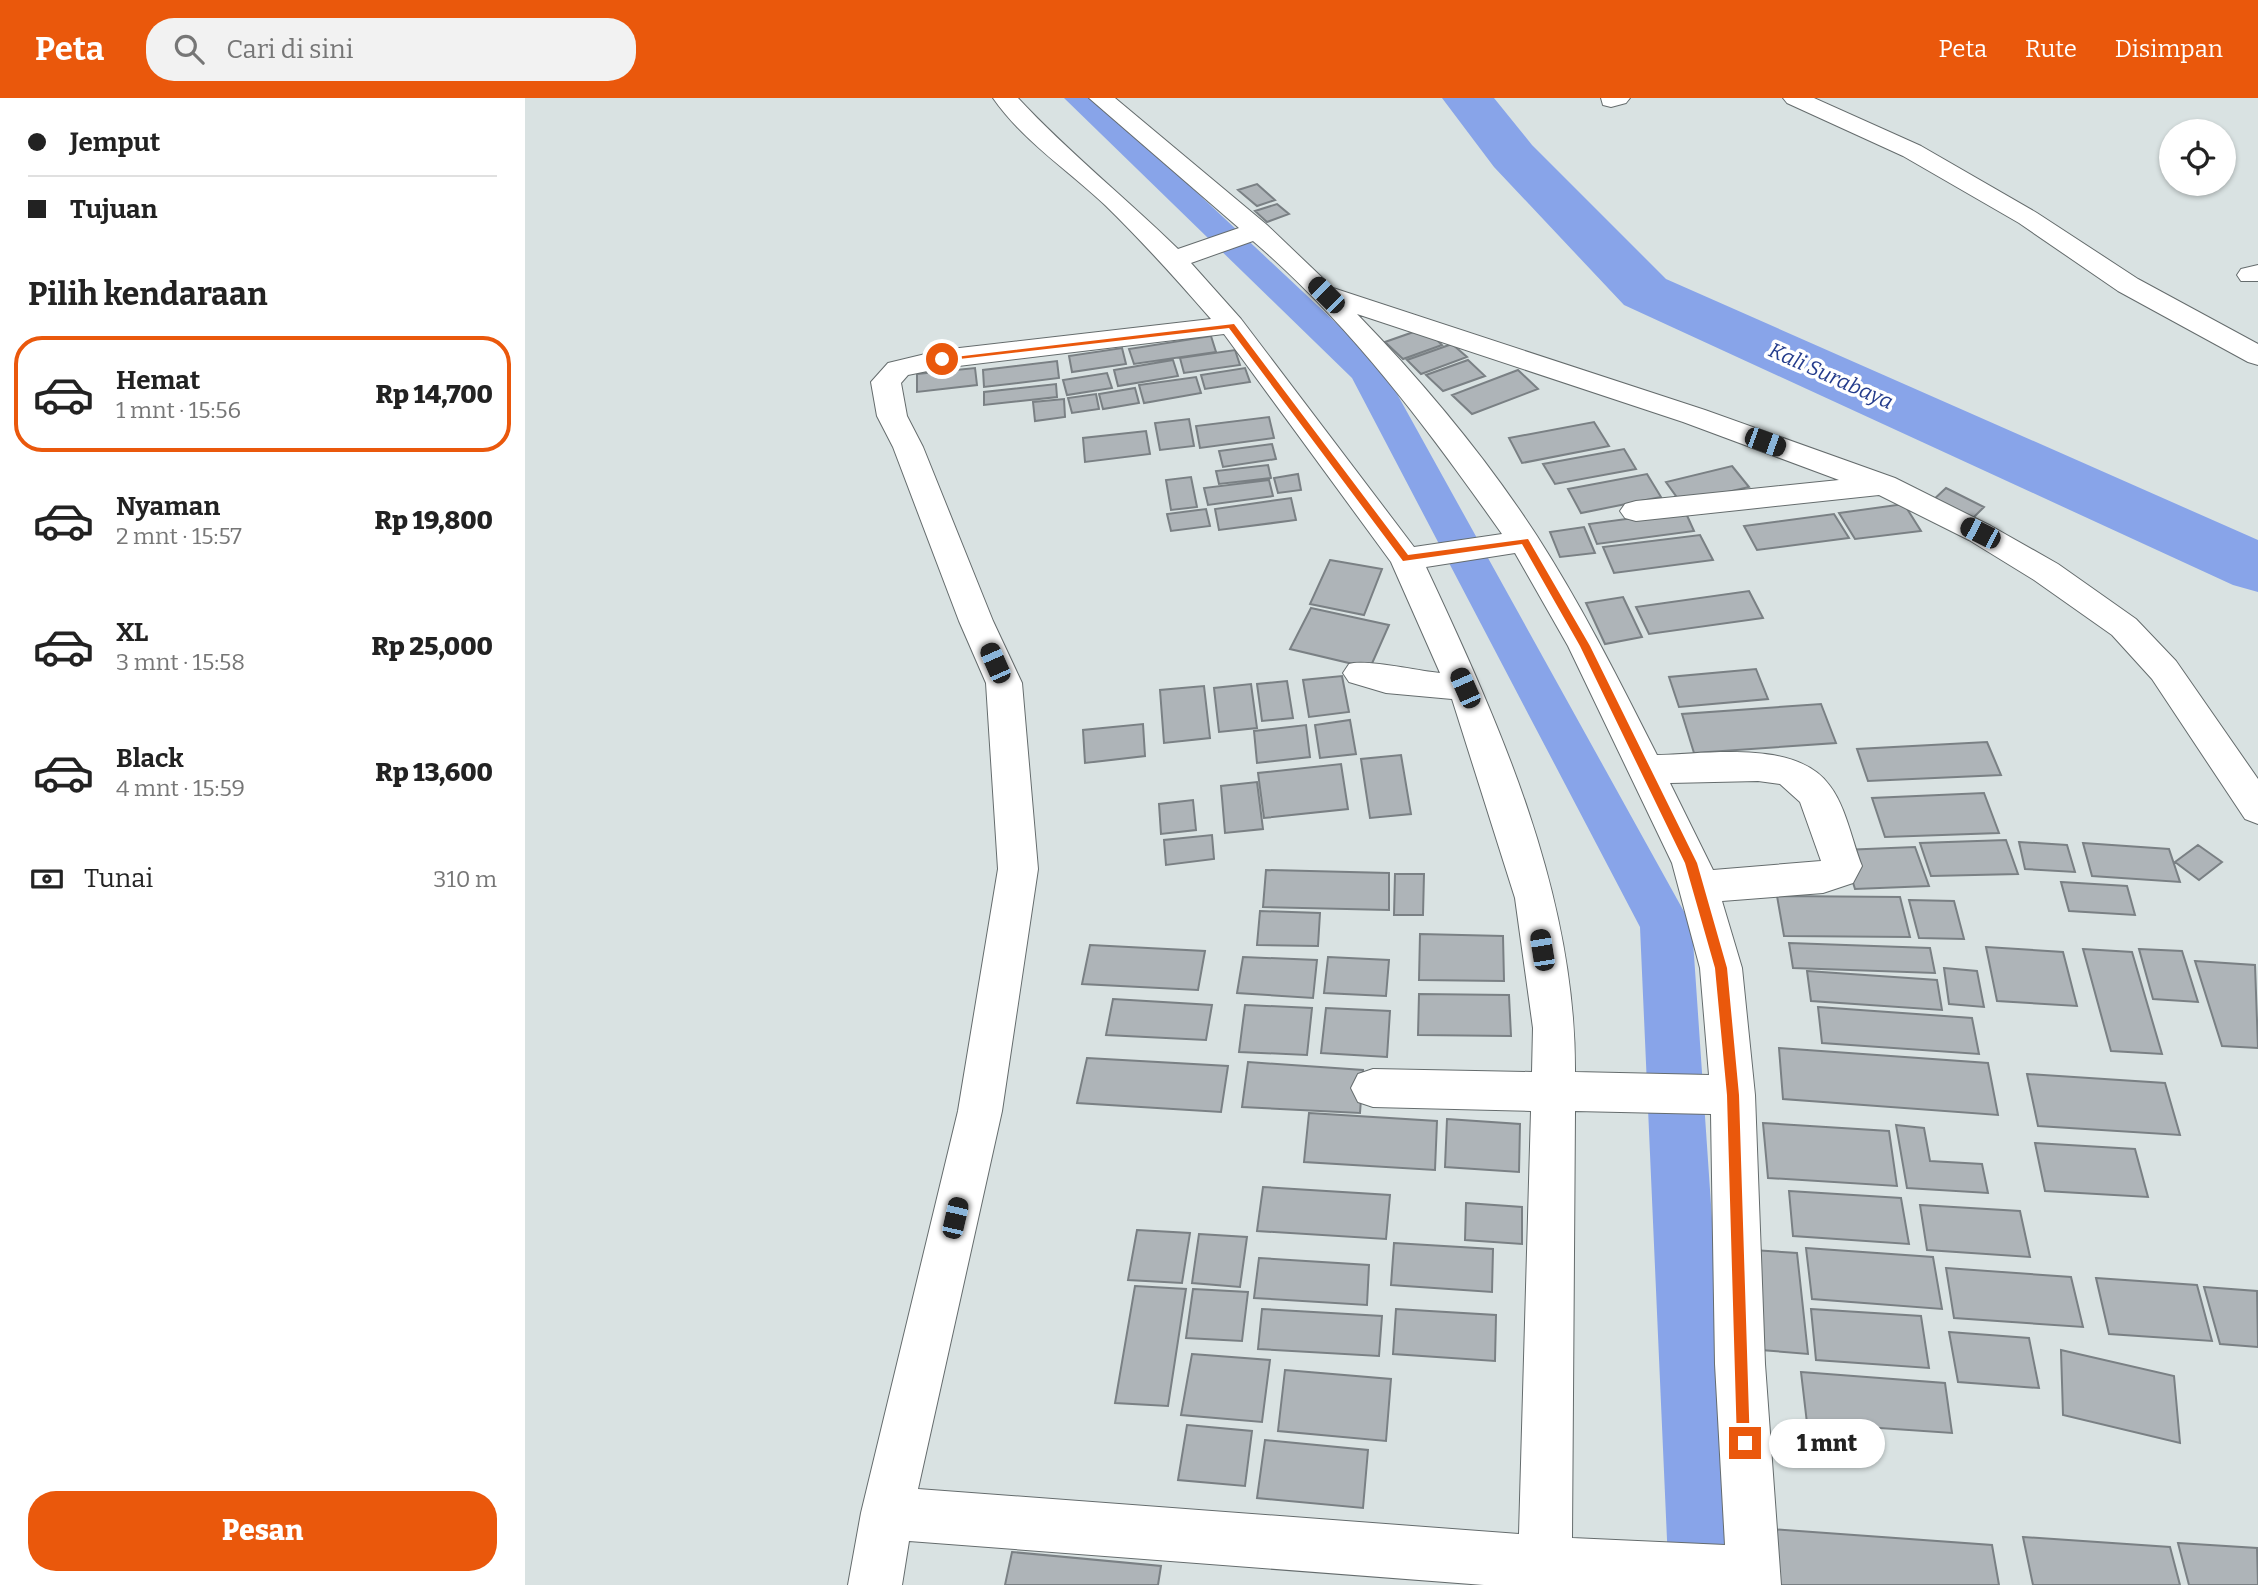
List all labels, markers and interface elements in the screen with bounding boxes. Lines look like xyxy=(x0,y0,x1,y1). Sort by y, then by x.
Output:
search box xyxy=(146,18,636,81)
text: Peta xyxy=(35,29,104,69)
icon: search xyxy=(170,30,208,68)
text: Cari di sini xyxy=(226,34,354,65)
text: Peta xyxy=(1938,35,1987,63)
text: Rute xyxy=(2025,35,2077,63)
text: Disimpan xyxy=(2115,35,2223,63)
map controls xyxy=(2159,119,2236,196)
button: locate xyxy=(2159,119,2236,196)
text: Jemput xyxy=(70,127,160,158)
text: Tujuan xyxy=(70,194,157,225)
car xyxy=(1304,273,1349,317)
text: Pilih kendaraan xyxy=(28,275,268,313)
water label: Kali Surabaya xyxy=(1765,337,1897,415)
route start xyxy=(926,343,958,375)
icon: car xyxy=(32,363,95,426)
text: Hemat xyxy=(116,365,200,396)
text: Rp 14,700 xyxy=(376,379,493,410)
text: 1 mnt · 15:56 xyxy=(116,396,241,424)
car xyxy=(1742,425,1789,459)
icon: car xyxy=(32,489,95,552)
text: Nyaman xyxy=(116,491,220,522)
text: Rp 19,800 xyxy=(375,505,493,536)
car xyxy=(1957,514,2004,552)
text: 2 mnt · 15:57 xyxy=(116,522,242,550)
icon: car xyxy=(32,615,95,678)
text: XL xyxy=(116,617,148,648)
text: Rp 25,000 xyxy=(371,631,493,662)
car xyxy=(977,640,1014,686)
text: 3 mnt · 15:58 xyxy=(116,648,245,676)
car xyxy=(1447,665,1484,711)
icon: car xyxy=(32,741,95,804)
text: Black xyxy=(116,743,184,774)
text: Rp 13,600 xyxy=(375,757,493,788)
text: 4 mnt · 15:59 xyxy=(116,774,245,802)
icon: cash xyxy=(28,860,66,898)
text: Tunai xyxy=(84,863,153,894)
text: 310 m xyxy=(433,865,497,893)
car xyxy=(1529,928,1556,972)
car xyxy=(941,1195,970,1241)
callout: 1 mnt xyxy=(1769,1418,1885,1468)
route end xyxy=(1729,1427,1761,1459)
text: 1 mnt xyxy=(1797,1429,1857,1457)
button: Pesan xyxy=(28,1491,497,1571)

